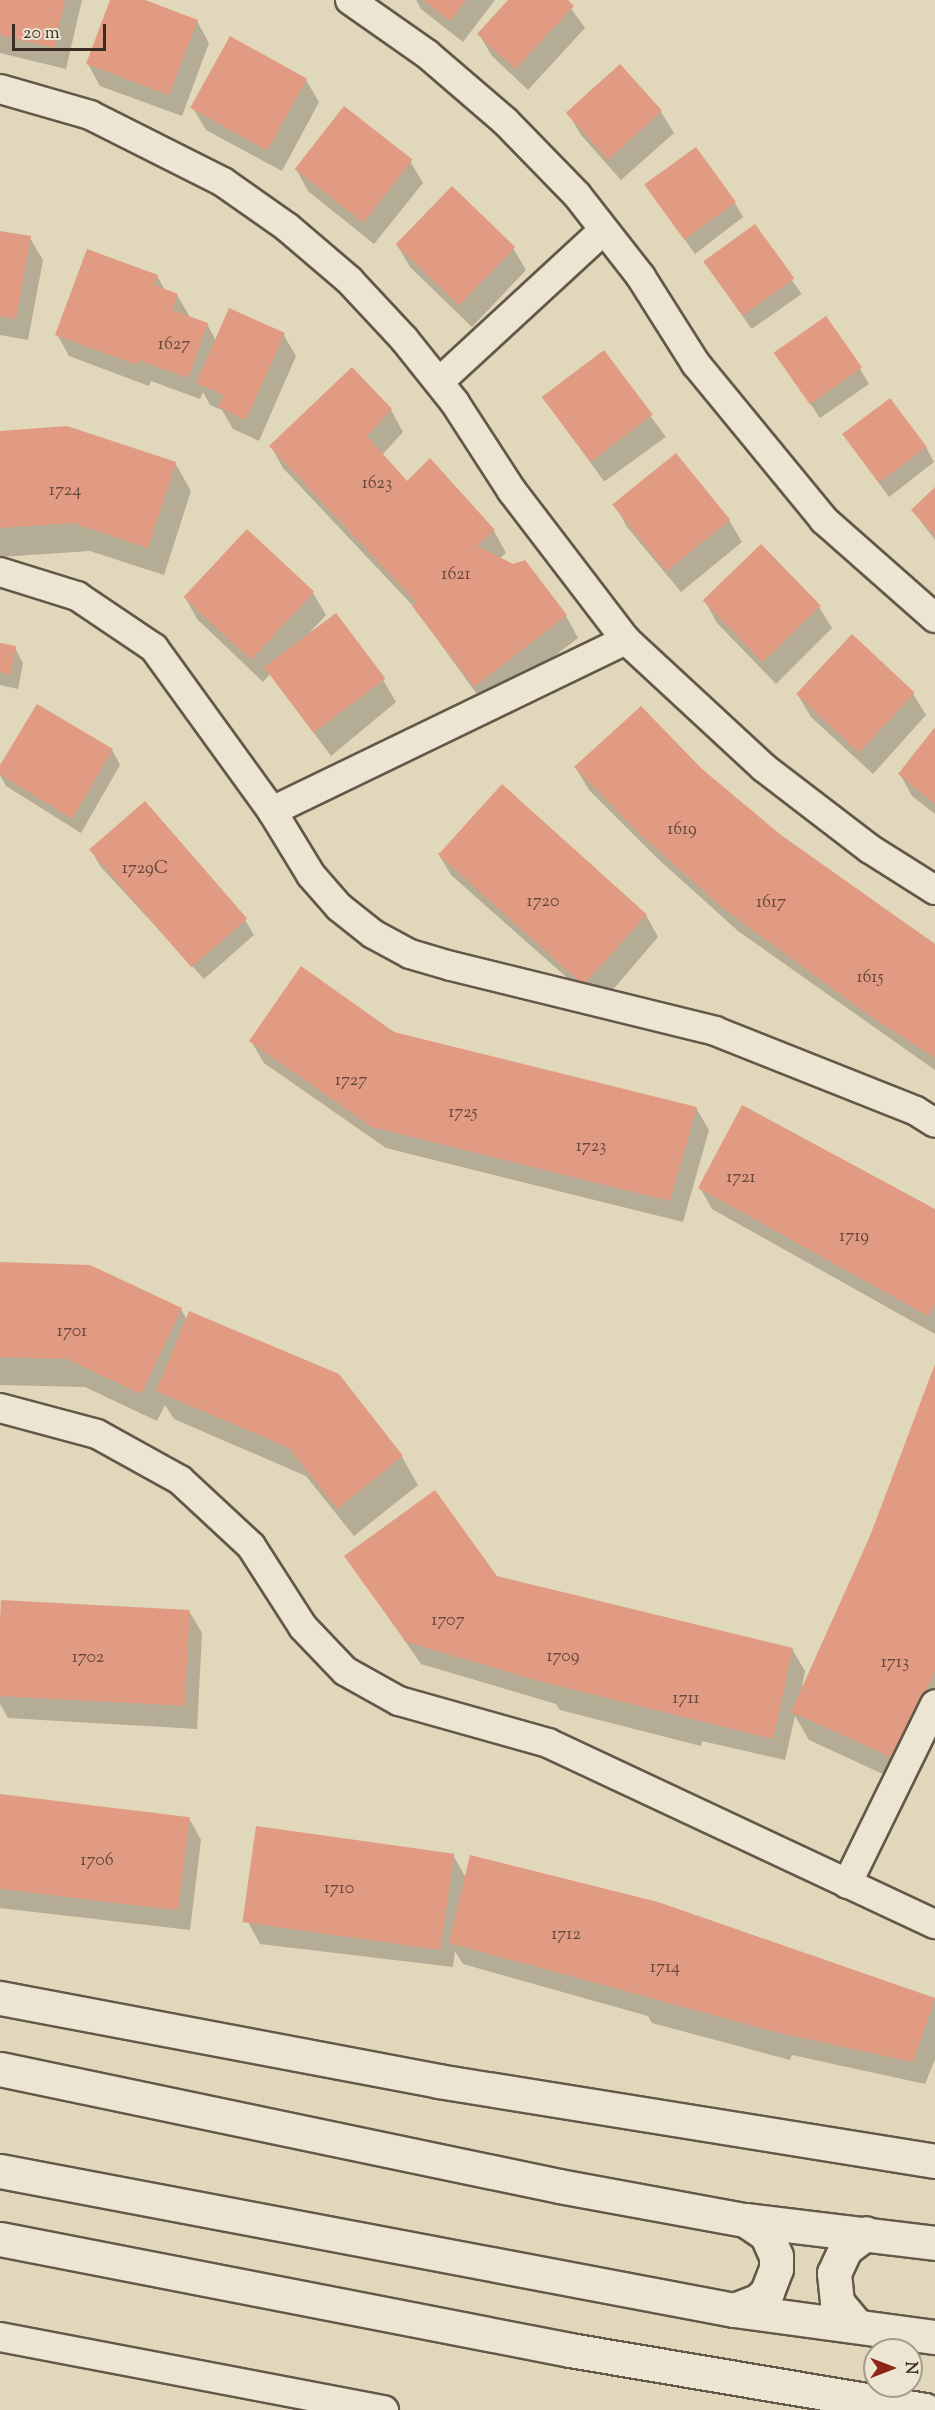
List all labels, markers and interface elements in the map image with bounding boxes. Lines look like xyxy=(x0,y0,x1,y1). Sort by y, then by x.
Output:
scale bar xyxy=(15,12,110,50)
text: 20 m xyxy=(23,21,60,47)
house number: 1627 xyxy=(158,334,190,356)
house number: 1623 xyxy=(362,473,392,495)
house number: 1724 xyxy=(49,480,81,502)
house number: 1621 xyxy=(441,564,471,586)
house number: 1619 xyxy=(667,819,697,841)
house number: 1729C xyxy=(122,858,168,880)
house number: 1720 xyxy=(527,891,559,913)
house number: 1617 xyxy=(756,892,786,914)
house number: 1615 xyxy=(856,967,884,989)
house number: 1727 xyxy=(335,1070,367,1092)
house number: 1725 xyxy=(448,1102,478,1124)
house number: 1723 xyxy=(576,1136,606,1158)
house number: 1721 xyxy=(726,1167,756,1189)
house number: 1719 xyxy=(839,1226,869,1248)
house number: 1701 xyxy=(57,1321,87,1343)
house number: 1707 xyxy=(431,1610,465,1632)
house number: 1709 xyxy=(546,1646,580,1668)
house number: 1702 xyxy=(72,1647,104,1669)
house number: 1713 xyxy=(881,1652,909,1674)
house number: 1711 xyxy=(672,1688,700,1710)
house number: 1706 xyxy=(80,1850,114,1872)
house number: 1710 xyxy=(324,1878,354,1900)
house number: 1712 xyxy=(551,1924,581,1946)
house number: 1714 xyxy=(650,1957,680,1979)
north arrow xyxy=(863,2338,923,2398)
text: N xyxy=(898,2362,921,2374)

